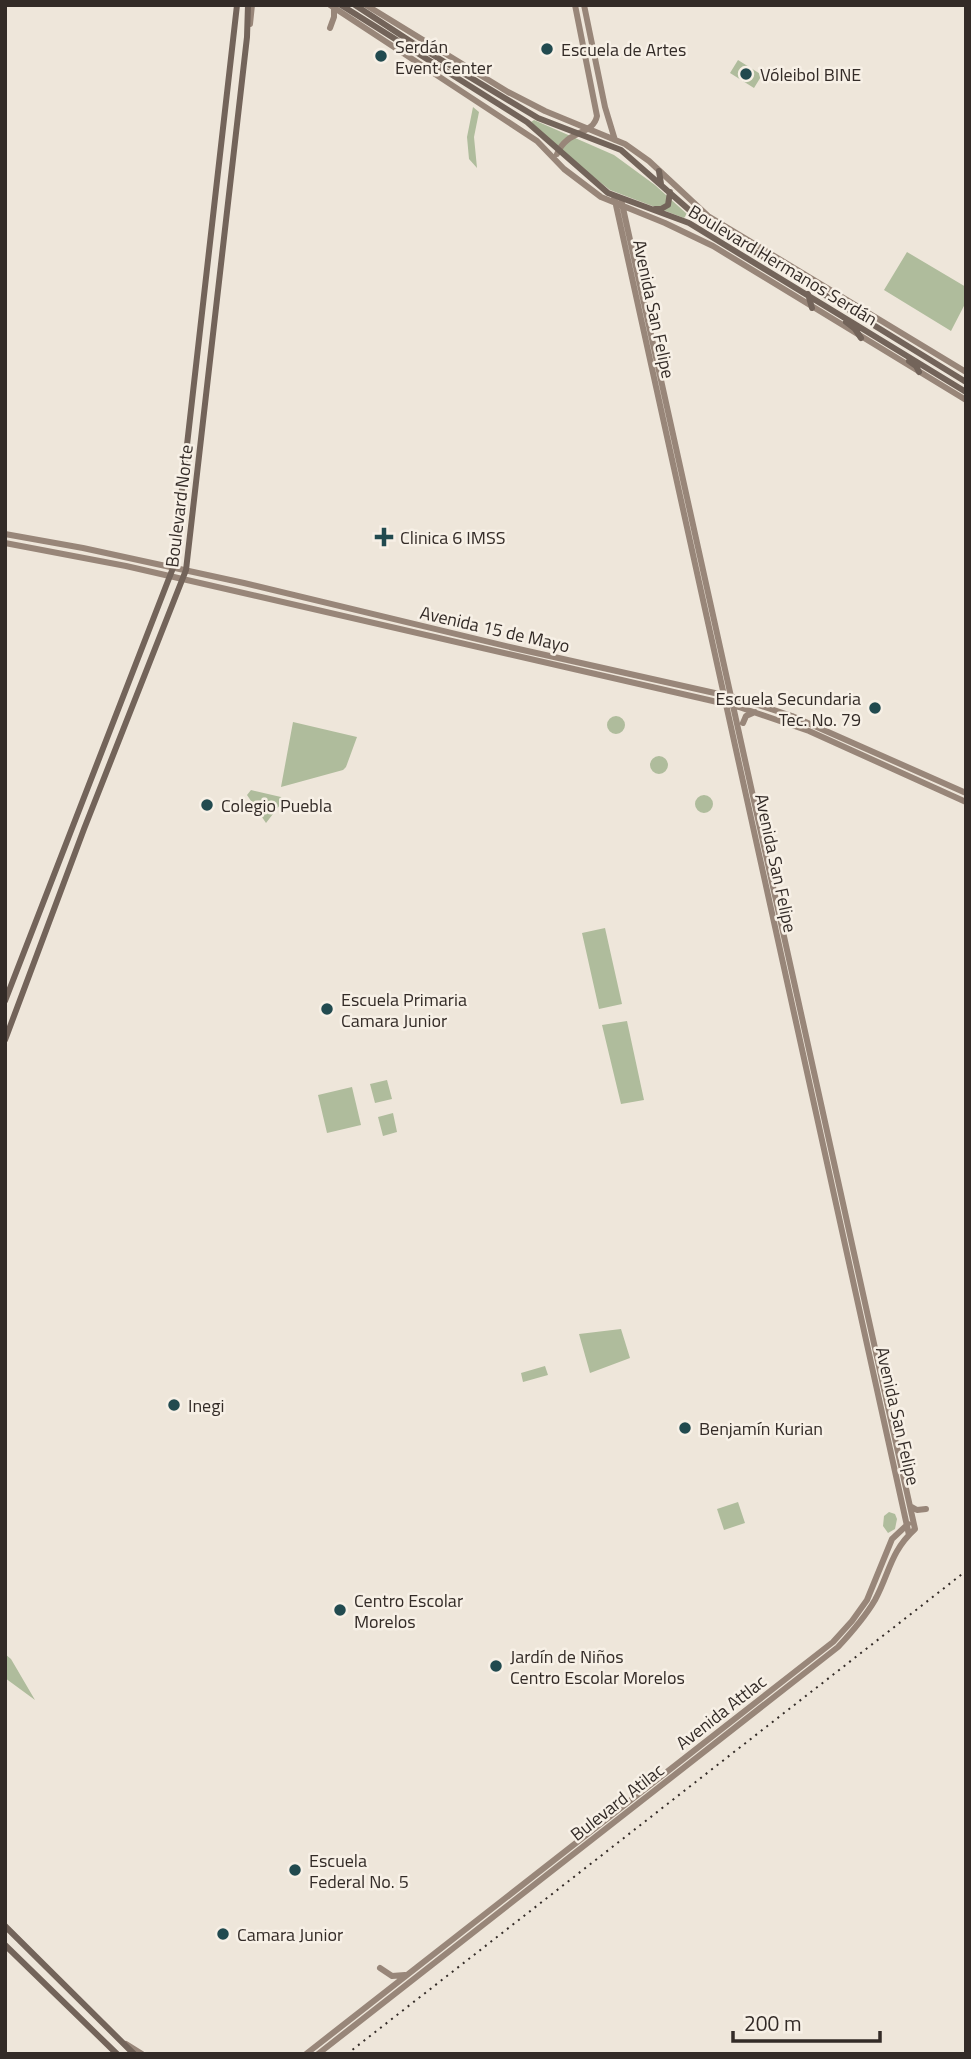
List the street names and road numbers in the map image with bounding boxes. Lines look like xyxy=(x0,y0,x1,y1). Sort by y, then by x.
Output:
street label: Boulevard Hermanos Serdán xyxy=(683,198,883,332)
street label: Avenida San Felipe xyxy=(626,237,682,381)
street label: Boulevard Norte xyxy=(158,443,200,569)
street label: Avenida 15 de Mayo xyxy=(417,599,573,659)
street label: Avenida San Felipe xyxy=(748,791,804,935)
street label: Avenida San Felipe xyxy=(869,1344,927,1488)
street label: Avenida Attlac xyxy=(670,1668,772,1756)
street label: Bulevard Atilac xyxy=(564,1757,670,1847)

